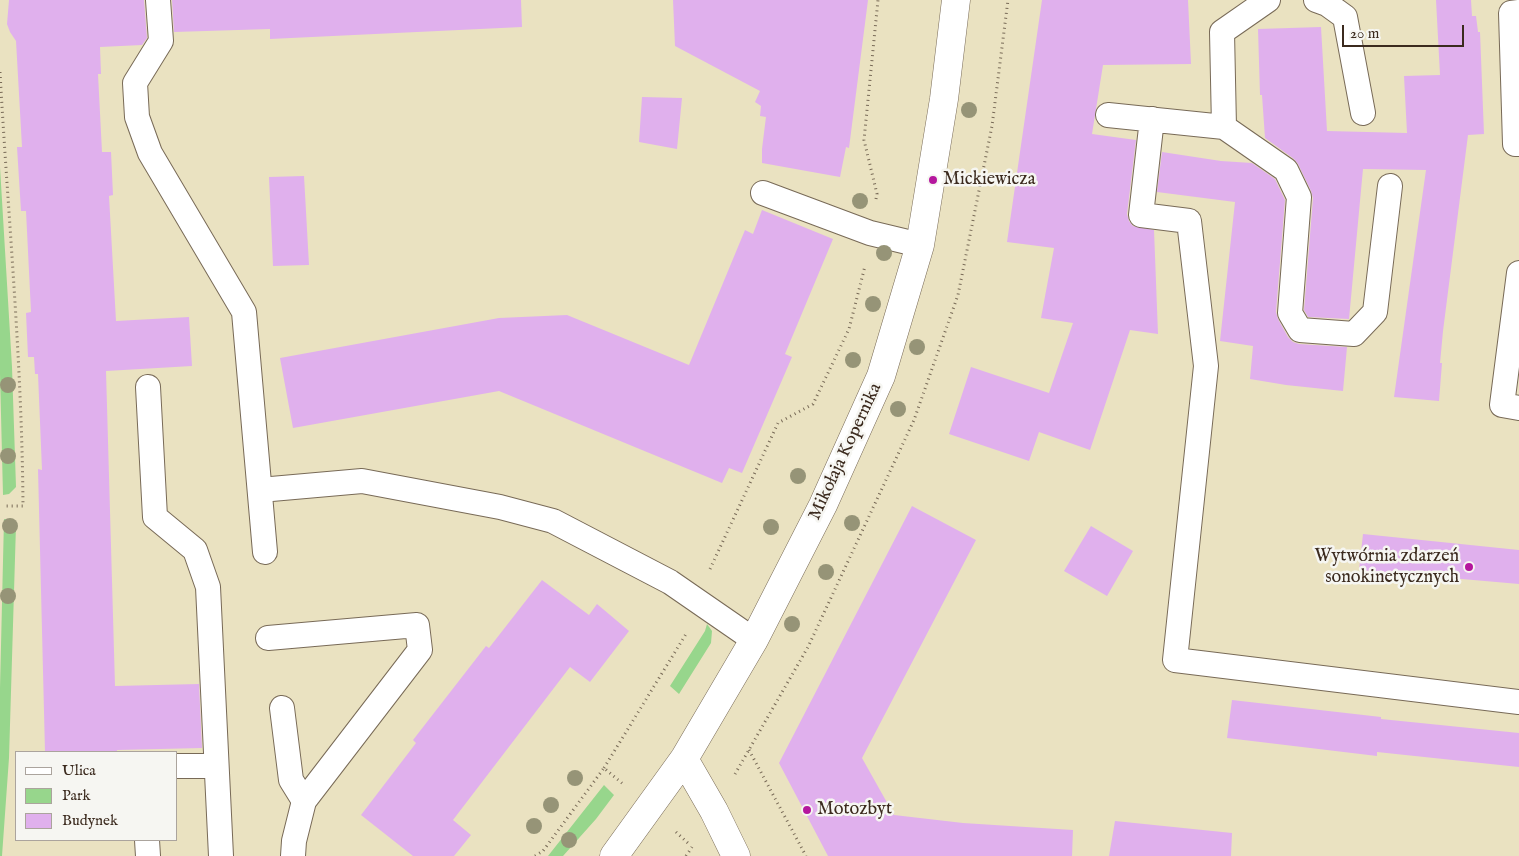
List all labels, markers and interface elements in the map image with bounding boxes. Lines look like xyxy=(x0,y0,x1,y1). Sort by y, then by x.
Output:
scale bar xyxy=(1344,15,1466,47)
text: 20 m xyxy=(1350,24,1379,43)
place label: Mickiewicza xyxy=(943,169,1035,191)
marker: Mickiewicza xyxy=(927,174,939,186)
street label: Mikołaja Kopernika xyxy=(805,380,887,524)
place label: Wytwórnia zdarzeń sonokinetycznych xyxy=(1314,546,1459,588)
marker: Wytwórnia zdarzeń sonokinetycznych xyxy=(1463,561,1475,573)
legend xyxy=(15,751,178,841)
text: Ulica xyxy=(62,761,96,780)
text: Park xyxy=(62,786,91,805)
place label: Motozbyt xyxy=(817,799,892,821)
marker: Motozbyt xyxy=(801,804,813,816)
text: Budynek xyxy=(62,811,118,830)

